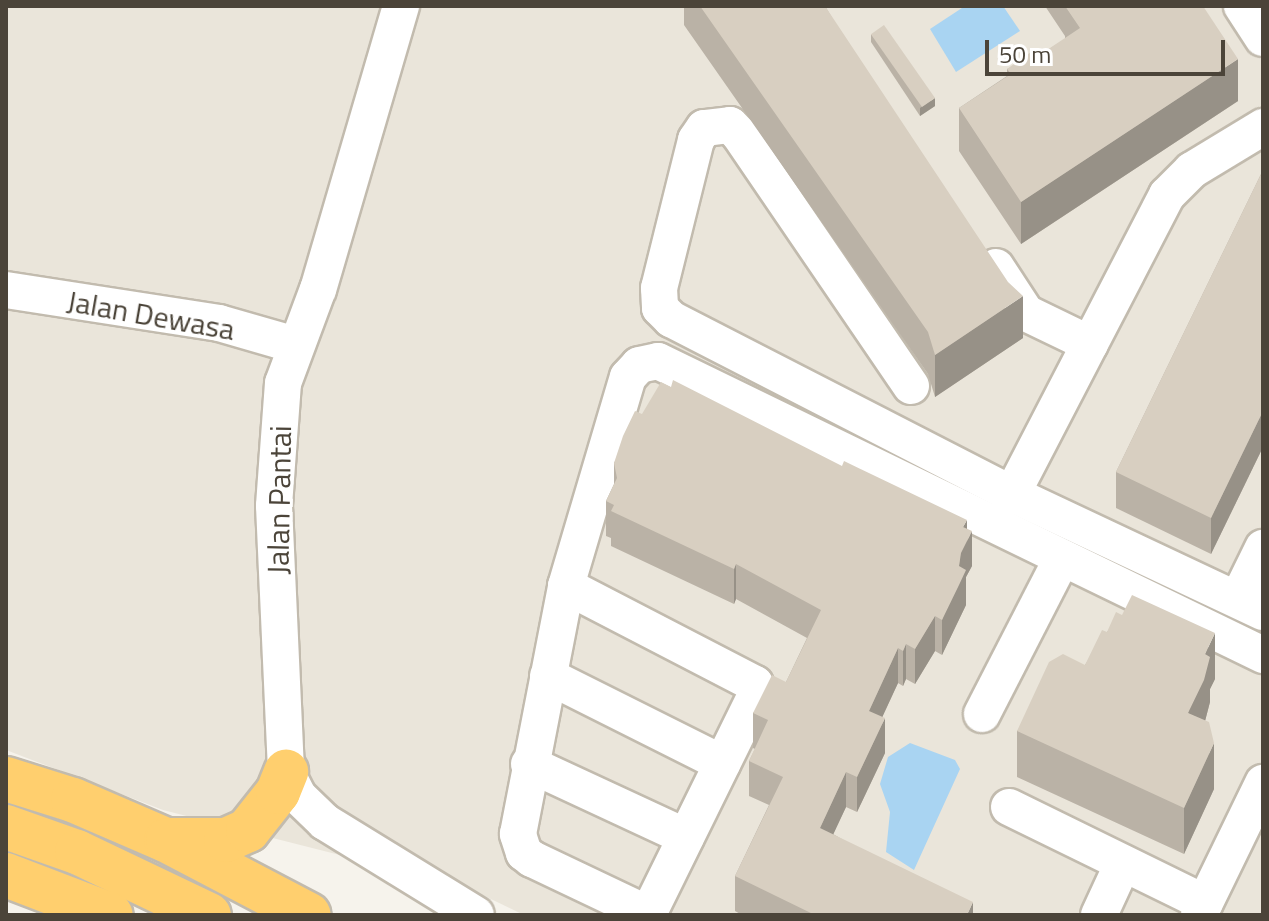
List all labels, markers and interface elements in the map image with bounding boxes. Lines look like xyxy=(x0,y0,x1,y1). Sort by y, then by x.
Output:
scale bar xyxy=(989,24,1229,74)
text: 50 m xyxy=(999,36,1051,72)
street label: Jalan Dewasa xyxy=(64,283,238,347)
street label: Jalan Pantai xyxy=(260,425,298,575)

